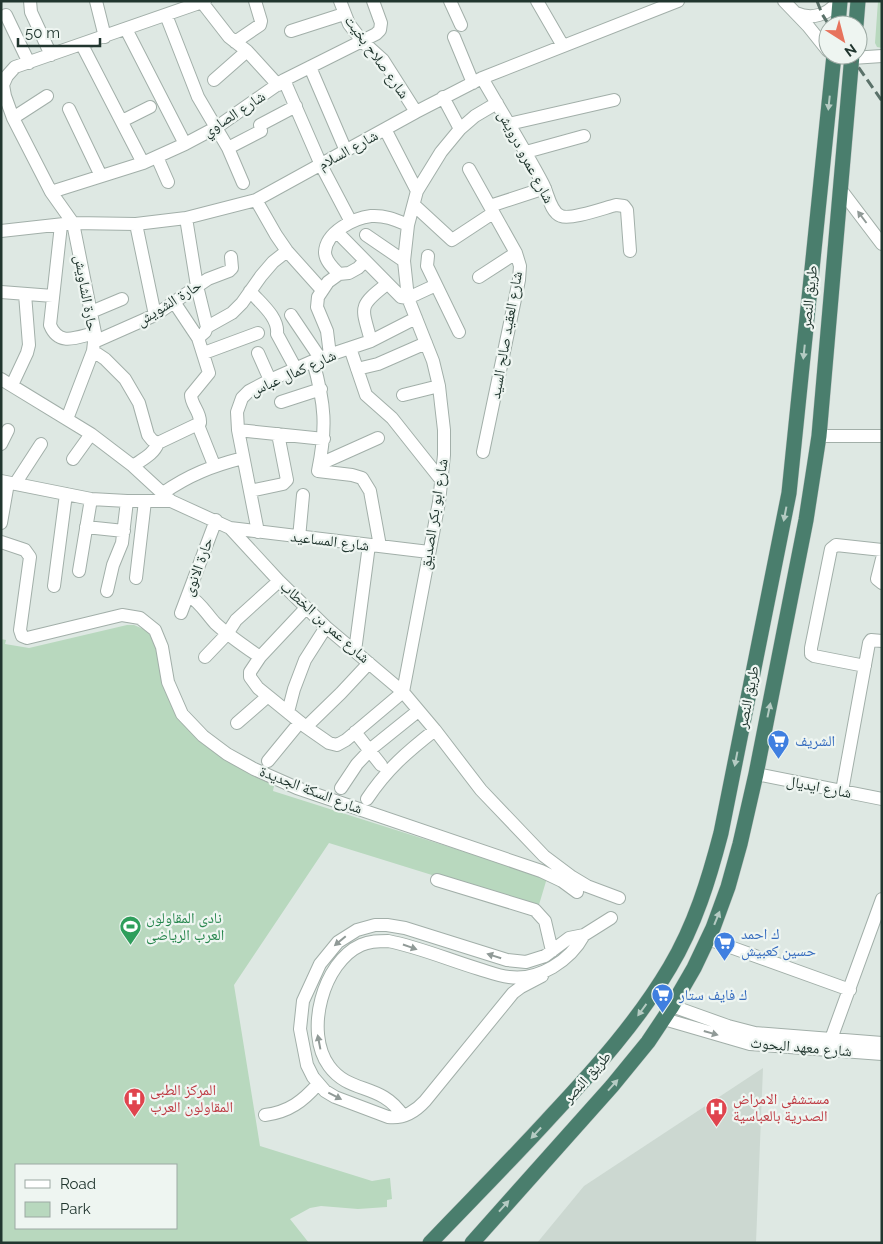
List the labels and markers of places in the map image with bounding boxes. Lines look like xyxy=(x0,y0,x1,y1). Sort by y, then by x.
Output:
supermarket icon: الشريف xyxy=(767,729,791,760)
place label: الشريف xyxy=(795,732,835,750)
place label: نادى المقاولون العرب الرياضى xyxy=(146,909,224,945)
sports icon: نادى المقاولون العرب الرياضى xyxy=(118,915,142,946)
place label: ك احمد حسين كعبيش xyxy=(741,925,816,961)
supermarket icon: ك احمد حسين كعبيش xyxy=(713,931,737,962)
supermarket icon: ك فايف ستار xyxy=(651,983,675,1014)
place label: ك فايف ستار xyxy=(678,986,747,1004)
place label: المركز الطبى المقاولون العرب xyxy=(150,1081,233,1117)
hospital icon: المركز الطبى المقاولون العرب xyxy=(122,1087,146,1118)
place label: مستشفى الامراض الصدرية بالعباسية xyxy=(733,1090,829,1125)
hospital icon: مستشفى الامراض الصدرية بالعباسية xyxy=(705,1096,729,1127)

